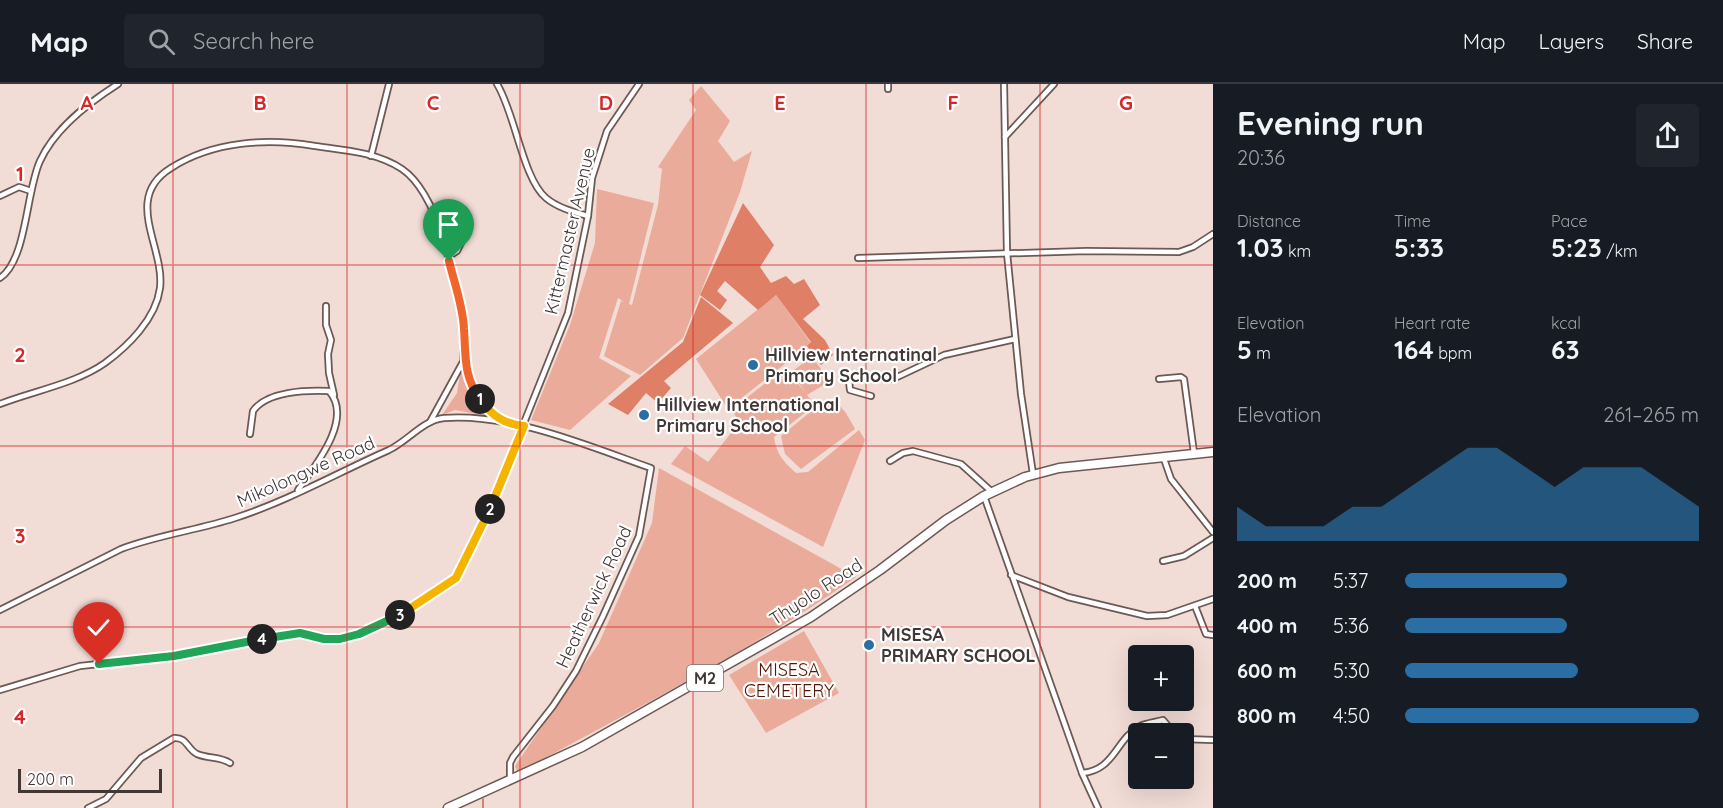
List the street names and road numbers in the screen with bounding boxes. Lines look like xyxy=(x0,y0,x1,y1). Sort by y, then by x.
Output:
street label: Kittermaster Avenue xyxy=(539,145,600,317)
street label: Mikolongwe Road xyxy=(233,431,378,512)
street label: Heatherwick Road xyxy=(551,522,637,672)
street label: Thyolo Road xyxy=(765,553,867,630)
road number: M2 xyxy=(687,665,723,691)

